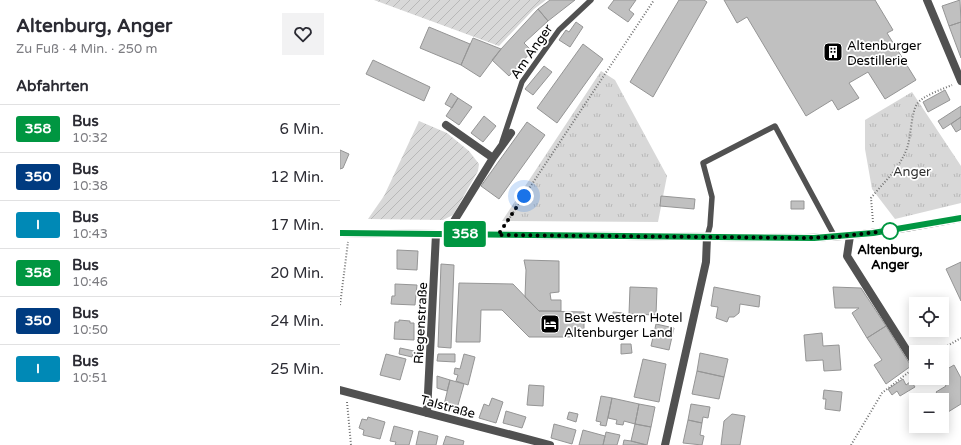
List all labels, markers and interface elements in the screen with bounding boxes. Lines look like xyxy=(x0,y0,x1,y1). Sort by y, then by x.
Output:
button: heart xyxy=(282,13,324,55)
text: Altenburg, Anger xyxy=(16,15,172,37)
street label: Am Anger xyxy=(507,21,556,82)
place label: Altenburger Destillerie xyxy=(847,38,921,69)
text: Zu Fuß · 4 Min. · 250 m xyxy=(16,41,157,57)
building icon: Altenburger Destillerie xyxy=(822,41,844,63)
text: Abfahrten xyxy=(16,77,89,95)
text: Bus xyxy=(72,112,99,130)
text: 358 xyxy=(25,120,51,137)
text: 6 Min. xyxy=(280,120,324,138)
text: 10:32 xyxy=(72,130,108,146)
text: Bus xyxy=(72,160,99,178)
park label: Anger xyxy=(893,164,931,180)
text: 350 xyxy=(25,168,51,185)
text: 12 Min. xyxy=(270,168,324,186)
text: 10:38 xyxy=(72,178,108,194)
your location xyxy=(514,186,534,206)
text: Bus xyxy=(72,208,99,226)
text: I xyxy=(36,216,40,233)
text: 17 Min. xyxy=(270,216,324,234)
line badge: 358 xyxy=(442,221,488,247)
marker: Altenburg, Anger xyxy=(881,222,899,240)
text: 358 xyxy=(452,225,478,242)
text: 10:43 xyxy=(72,226,108,242)
place label: Altenburg, Anger xyxy=(857,242,923,273)
text: Bus xyxy=(72,256,99,274)
text: 358 xyxy=(25,264,51,281)
text: 20 Min. xyxy=(270,264,324,282)
text: 10:46 xyxy=(72,274,108,290)
street label: Riegenstraße xyxy=(411,282,431,364)
map controls xyxy=(909,297,949,433)
button: locate xyxy=(909,297,949,337)
text: Bus xyxy=(72,304,99,322)
place label: Best Western Hotel Altenburger Land xyxy=(564,310,682,341)
text: 350 xyxy=(25,312,51,329)
text: 24 Min. xyxy=(270,312,324,330)
hotel icon: Best Western Hotel Altenburger Land xyxy=(539,313,561,335)
text: 10:50 xyxy=(72,322,108,338)
button: + xyxy=(909,345,949,385)
text: Bus xyxy=(72,352,99,370)
text: I xyxy=(36,360,40,377)
text: 25 Min. xyxy=(270,360,324,378)
text: 10:51 xyxy=(72,370,108,386)
street label: Talstraße xyxy=(419,392,477,422)
button: − xyxy=(909,393,949,433)

